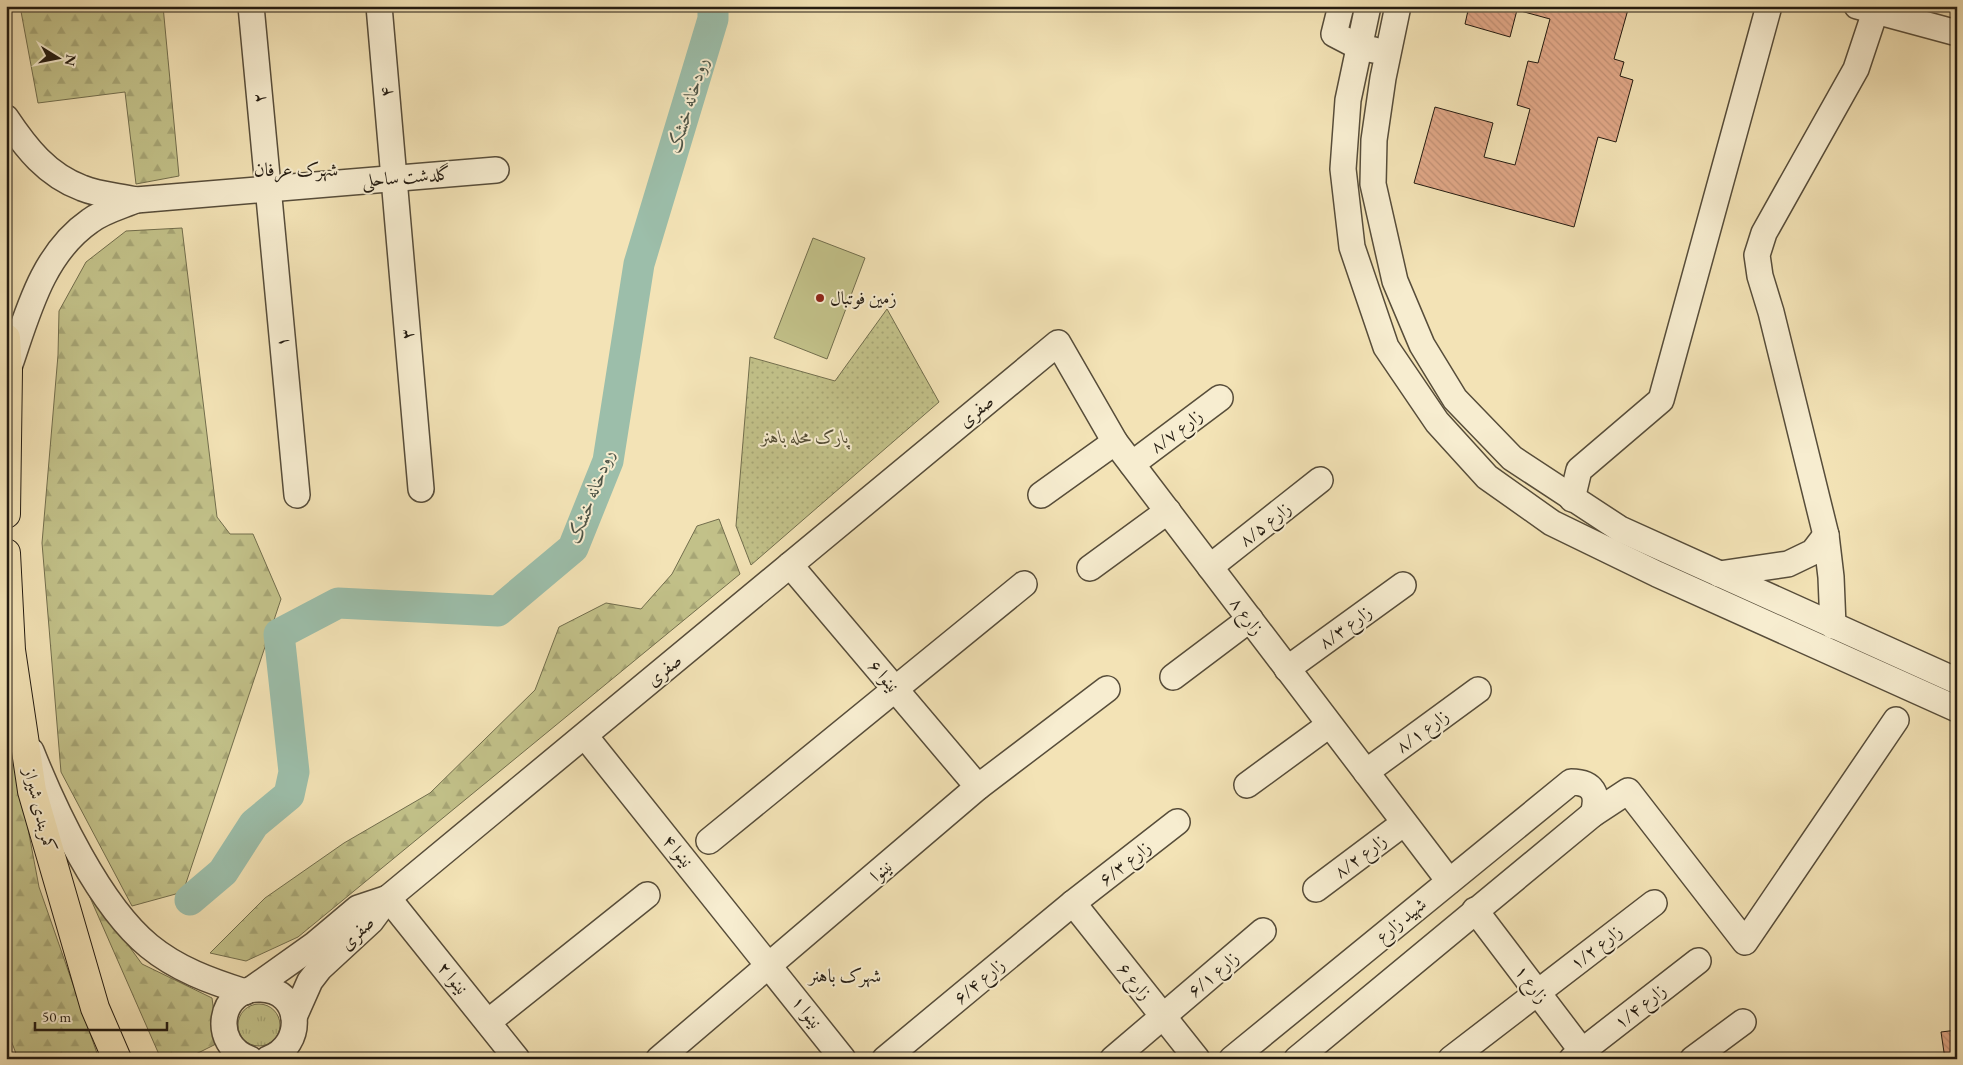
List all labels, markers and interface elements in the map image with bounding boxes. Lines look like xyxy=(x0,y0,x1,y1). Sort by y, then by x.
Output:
north arrow xyxy=(32,32,82,82)
text: N xyxy=(61,53,81,68)
water label: رودخانه خشک xyxy=(661,54,714,156)
street label: ۴ xyxy=(374,86,397,98)
street label: ۲ xyxy=(247,92,270,104)
district label: شهرک عرفان xyxy=(254,157,338,183)
street label: گلدشت ساحلی xyxy=(361,161,451,194)
place label: زمین فوتبال xyxy=(830,286,897,309)
marker: زمین فوتبال xyxy=(814,292,826,304)
street label: ۳ xyxy=(395,328,418,340)
street label: ۱ xyxy=(270,336,293,348)
street label: صفری xyxy=(953,389,999,433)
street label: ۸/۷ زارع xyxy=(1145,403,1209,461)
park label: پارک محله باهنر xyxy=(759,425,851,450)
water label: رودخانه خشک xyxy=(561,446,620,547)
street label: ۸/۵ زارع xyxy=(1234,496,1298,554)
street label: ۸ زارع xyxy=(1222,592,1269,642)
street label: ۸/۳ زارع xyxy=(1314,600,1378,657)
street label: صفری xyxy=(641,648,687,692)
street label: ۶ نینوا xyxy=(864,654,905,697)
street label: ۸/۱ زارع xyxy=(1391,704,1455,761)
street label: کمربندی شیراز xyxy=(17,764,62,855)
street label: ۸/۲ زارع xyxy=(1329,828,1393,886)
street label: ۴ نینوا xyxy=(658,829,699,872)
street label: ۶/۳ زارع xyxy=(1094,835,1158,893)
street label: نینوا xyxy=(865,855,897,887)
street label: شهید زارع xyxy=(1371,892,1433,950)
street label: صفری xyxy=(335,911,379,955)
street label: ۱/۲ زارع xyxy=(1565,919,1629,977)
street label: ۶/۱ زارع xyxy=(1182,946,1246,1005)
street label: ۶/۴ زارع xyxy=(948,953,1012,1012)
street label: ۲ نینوا xyxy=(433,956,474,999)
street label: ۶ زارع xyxy=(1110,957,1158,1007)
street label: ۱ زارع xyxy=(1507,960,1554,1010)
district label: شهرک باهنر xyxy=(807,963,881,988)
street label: ۱/۴ زارع xyxy=(1609,978,1673,1036)
street label: ۱ نینوا xyxy=(787,990,828,1033)
scale bar xyxy=(35,1000,168,1032)
text: 50 m xyxy=(42,1007,71,1026)

